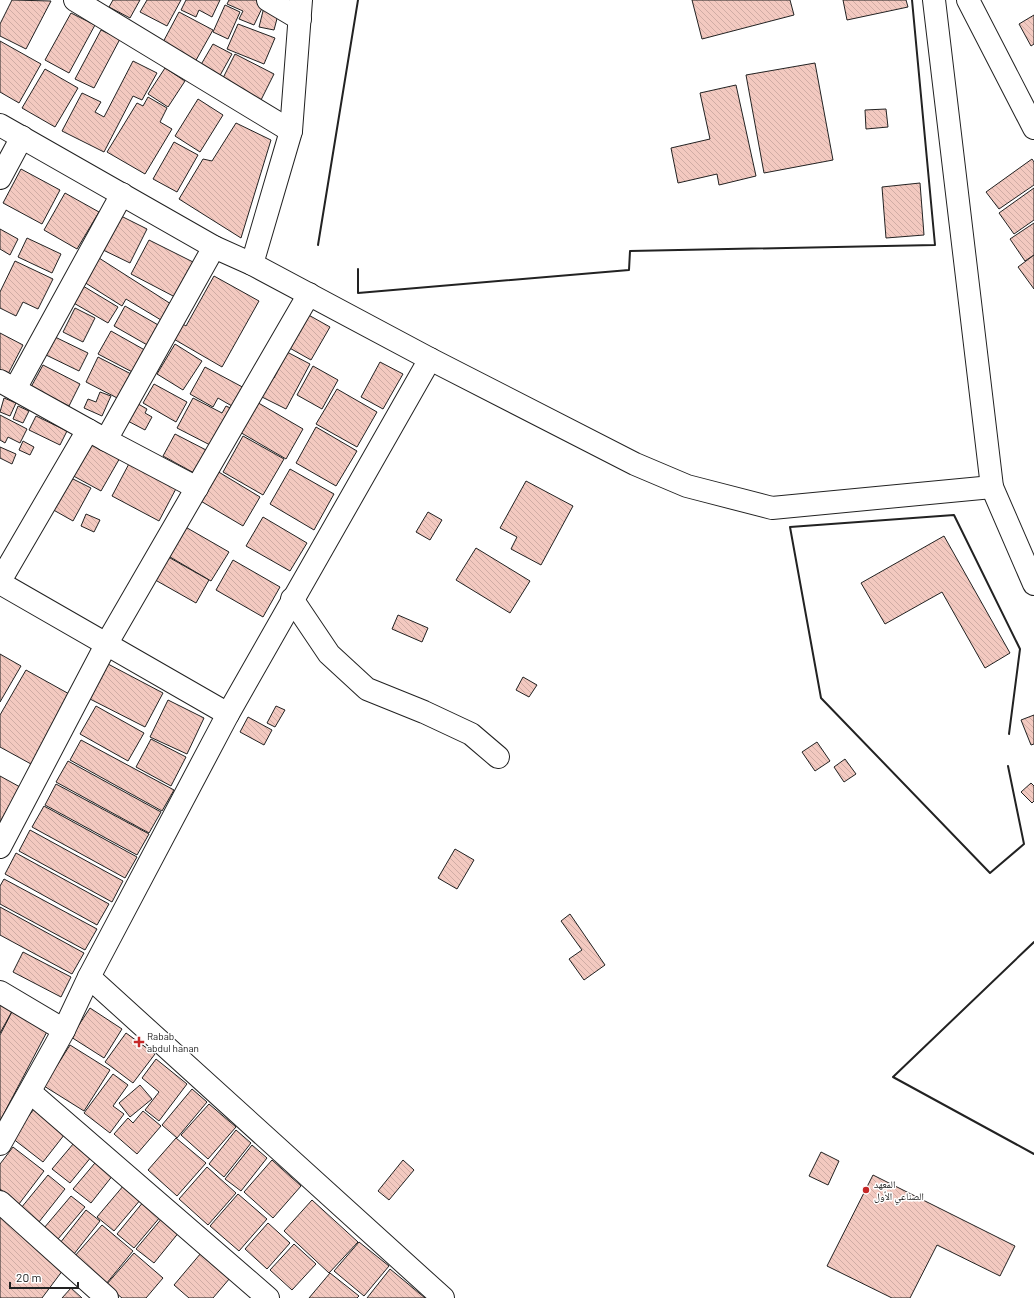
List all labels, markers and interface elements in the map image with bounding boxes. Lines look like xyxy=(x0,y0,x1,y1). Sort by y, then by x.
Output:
place label: Rabab abdul hanan xyxy=(147,1030,199,1054)
marker: Rabab abdul hanan xyxy=(134,1037,144,1047)
place label: المعهد الصناعي الأول xyxy=(874,1178,924,1205)
marker: المعهد الصناعي الأول xyxy=(861,1185,871,1195)
scale bar xyxy=(10,1264,78,1290)
text: 20 m xyxy=(16,1270,42,1284)

